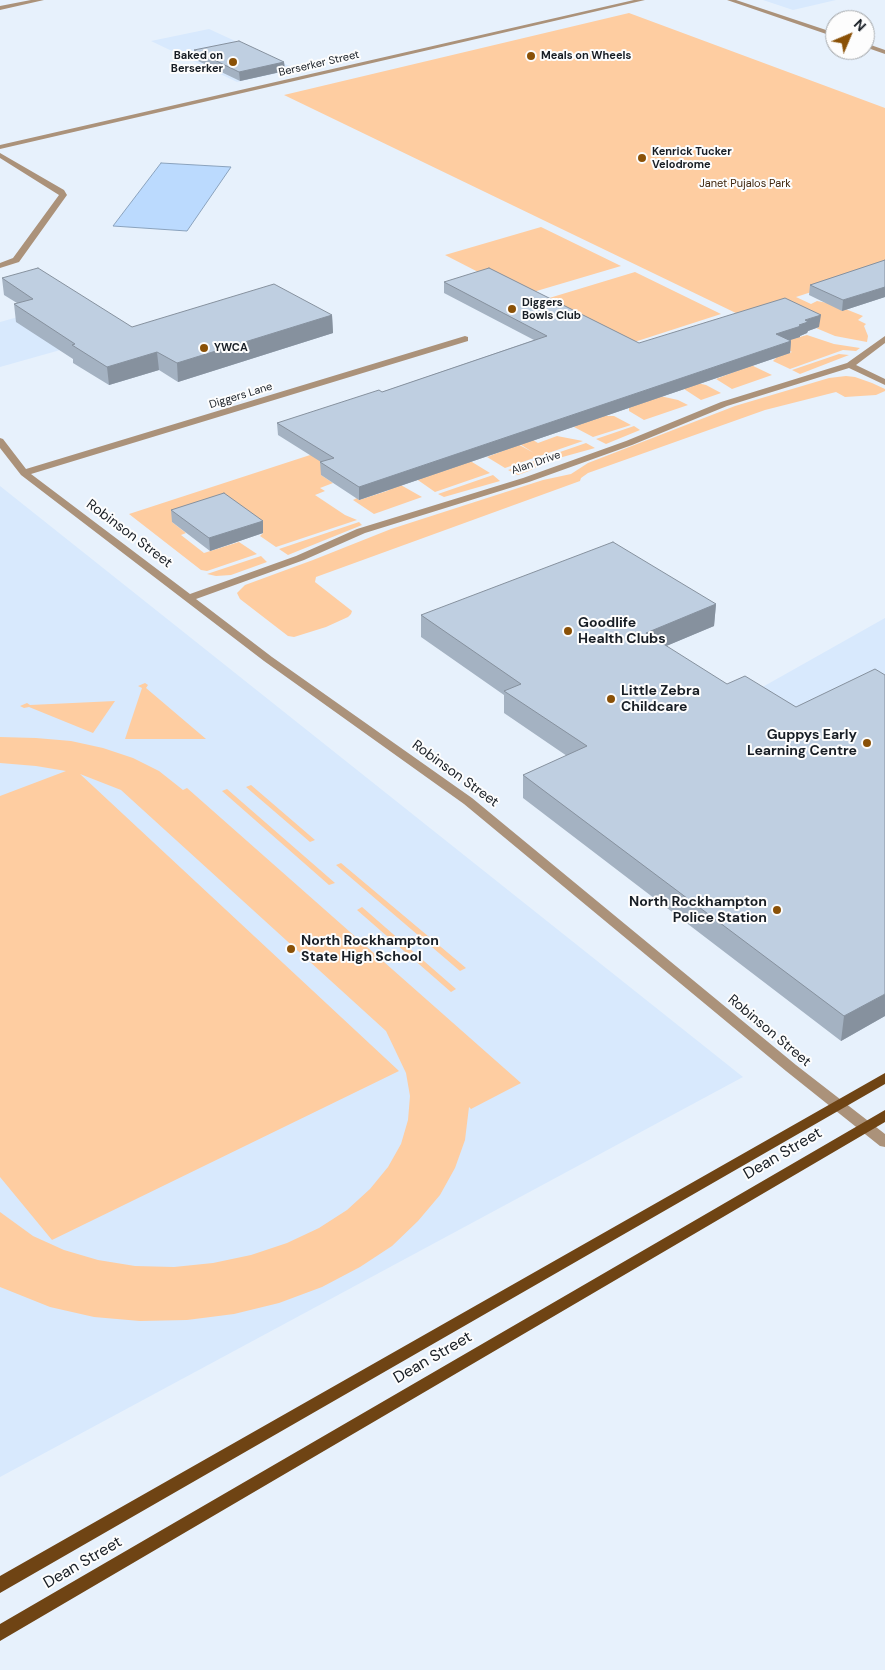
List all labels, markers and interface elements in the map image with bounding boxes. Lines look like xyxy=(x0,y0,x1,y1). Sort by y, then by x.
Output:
north arrow xyxy=(825,10,875,60)
text: N xyxy=(850,15,870,35)
street label: Berserker Street xyxy=(277,48,361,80)
place label: Baked on Berserker xyxy=(171,49,223,75)
place label: Meals on Wheels xyxy=(541,49,631,63)
marker: Meals on Wheels xyxy=(525,50,537,62)
marker: Baked on Berserker xyxy=(227,56,239,68)
place label: Kenrick Tucker Velodrome xyxy=(652,145,732,171)
marker: Kenrick Tucker Velodrome xyxy=(636,152,648,164)
park label: Janet Pujalos Park xyxy=(699,177,791,191)
place label: Diggers Bowls Club xyxy=(522,296,581,322)
marker: Diggers Bowls Club xyxy=(506,303,518,315)
place label: YWCA xyxy=(214,341,248,355)
marker: YWCA xyxy=(198,342,210,354)
street label: Diggers Lane xyxy=(208,380,274,412)
street label: Alan Drive xyxy=(510,448,562,478)
street label: Robinson Street xyxy=(83,496,175,572)
place label: Goodlife Health Clubs xyxy=(578,615,666,648)
marker: Goodlife Health Clubs xyxy=(562,625,574,637)
place label: Little Zebra Childcare xyxy=(621,683,700,716)
marker: Little Zebra Childcare xyxy=(605,693,617,705)
place label: Guppys Early Learning Centre xyxy=(747,727,857,760)
street label: Robinson Street xyxy=(408,737,502,811)
marker: Guppys Early Learning Centre xyxy=(861,737,873,749)
place label: North Rockhampton Police Station xyxy=(629,894,767,926)
marker: North Rockhampton Police Station xyxy=(771,904,783,916)
place label: North Rockhampton State High School xyxy=(301,933,439,966)
marker: North Rockhampton State High School xyxy=(285,943,297,955)
street label: Robinson Street xyxy=(724,991,814,1071)
street label: Dean Street xyxy=(740,1124,826,1184)
street label: Dean Street xyxy=(390,1328,476,1388)
street label: Dean Street xyxy=(40,1533,126,1593)

